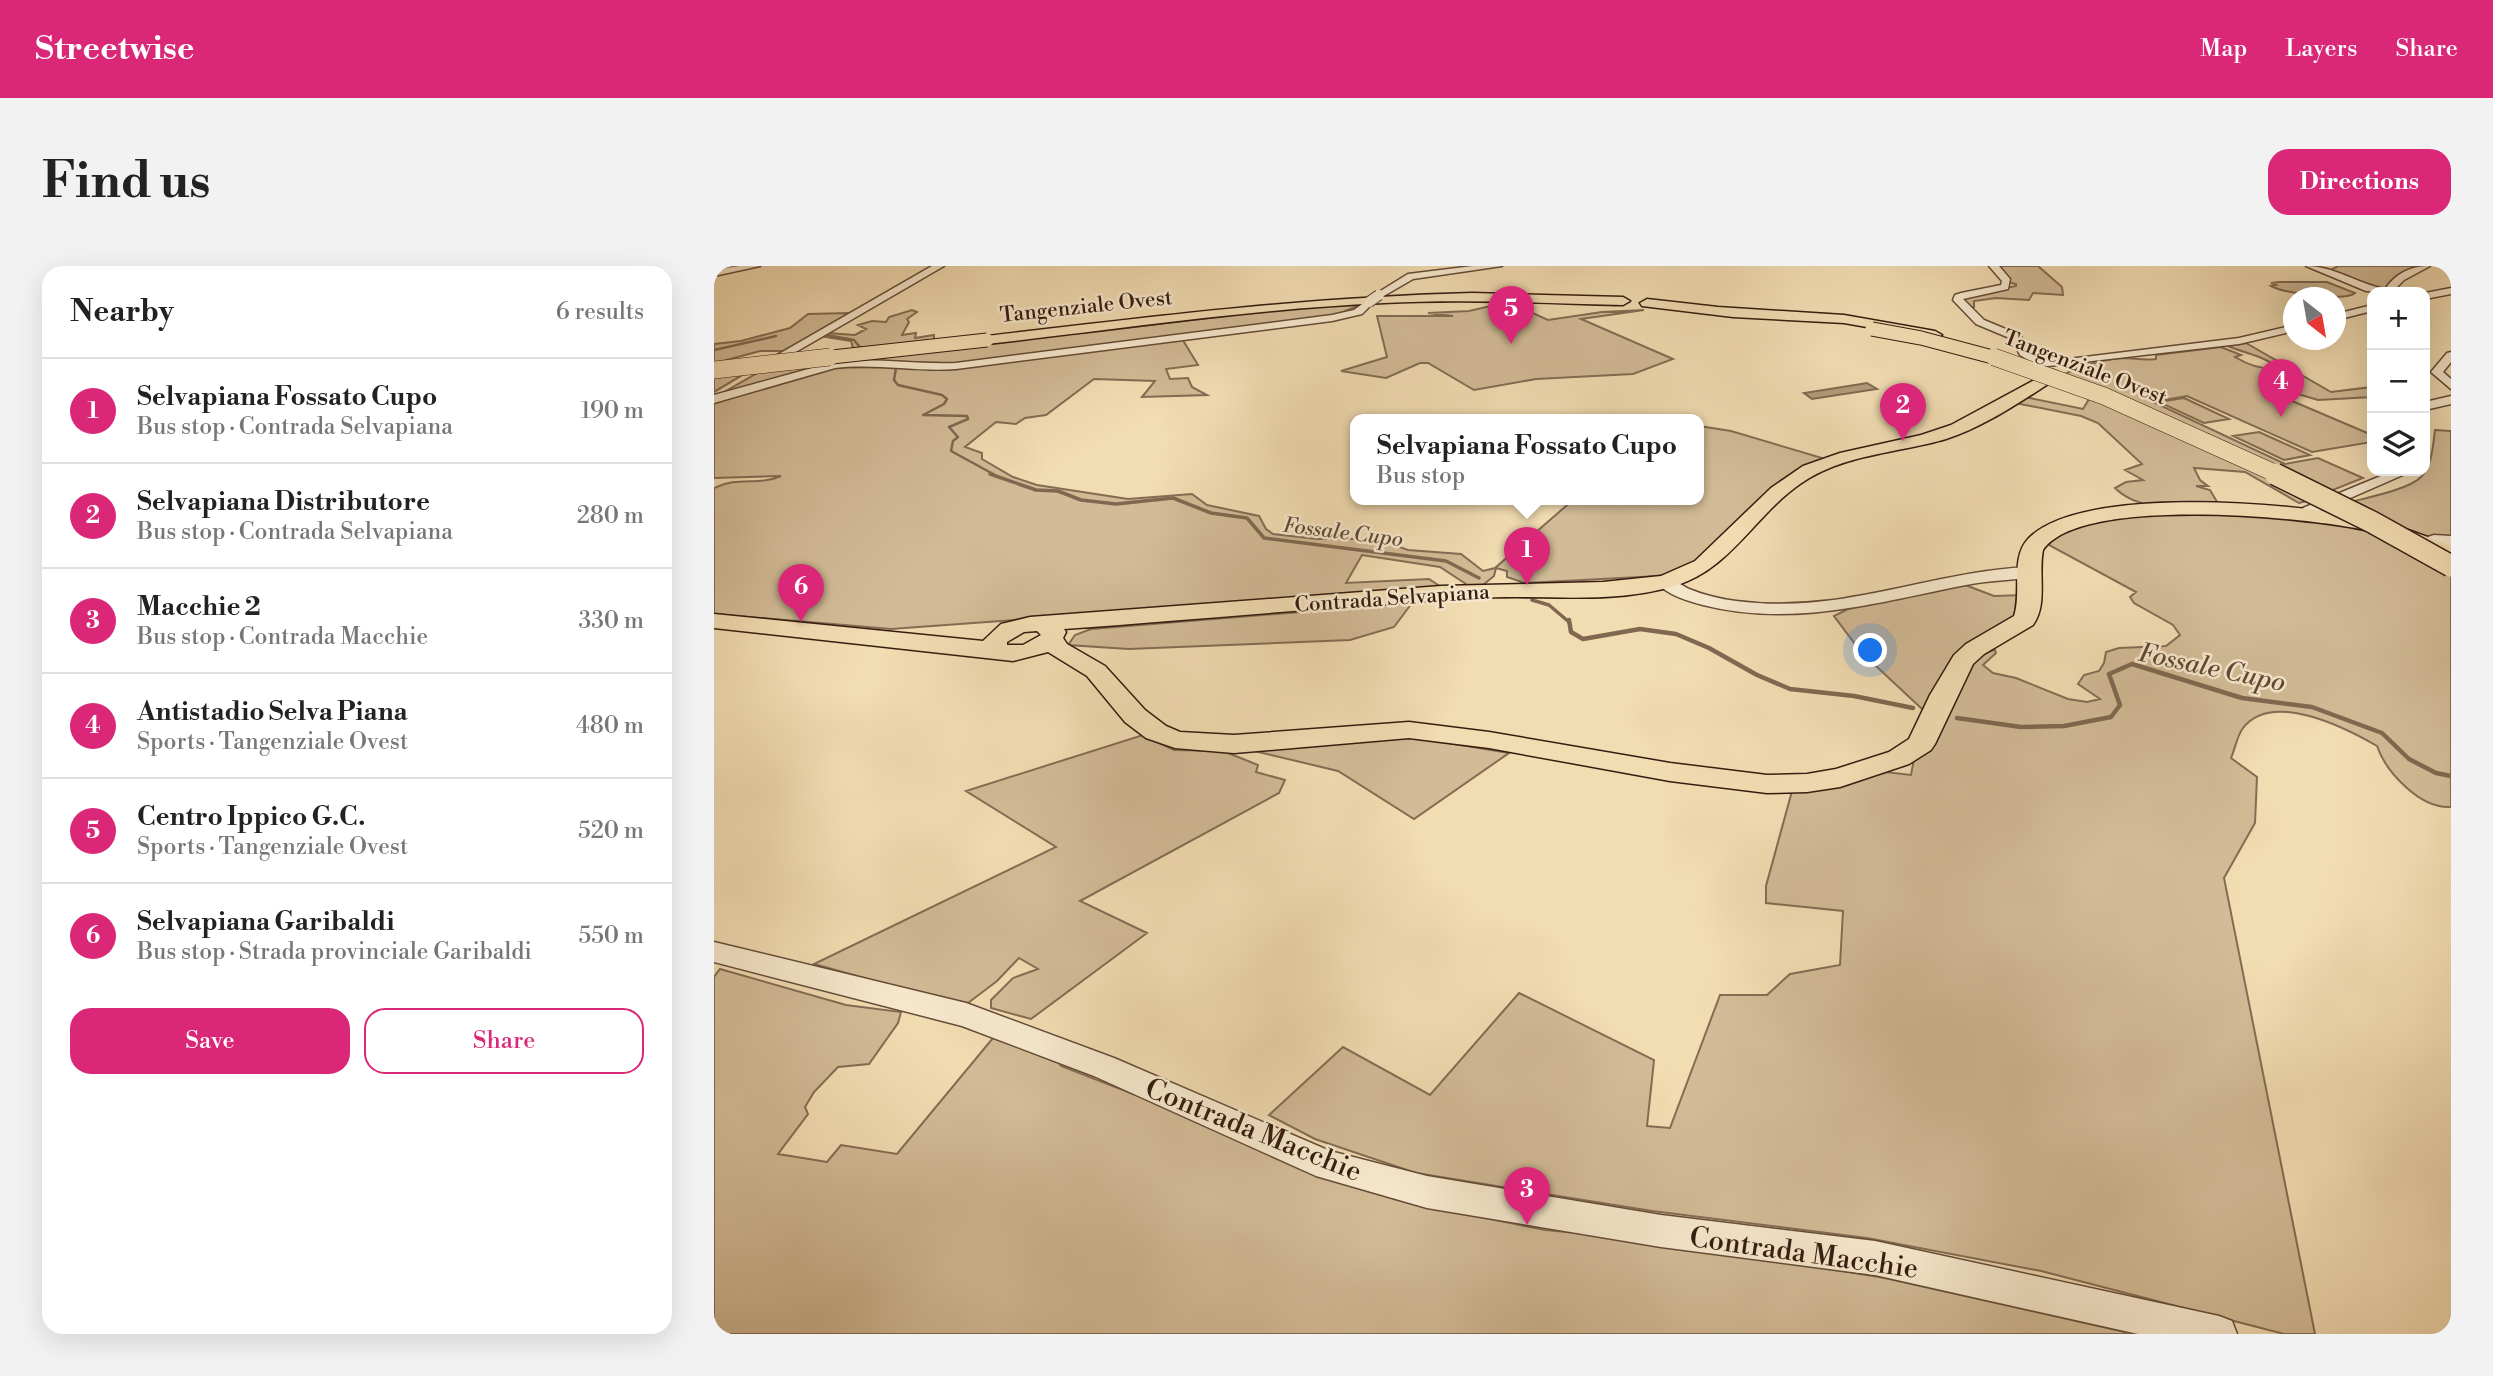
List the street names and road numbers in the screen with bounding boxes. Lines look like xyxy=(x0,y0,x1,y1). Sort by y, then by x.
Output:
street label: Tangenziale Ovest xyxy=(999,285,1174,329)
street label: Tangenziale Ovest xyxy=(1999,325,2171,411)
street label: Contrada Selvapiana xyxy=(1294,579,1491,619)
street label: Contrada Macchie xyxy=(1140,1071,1367,1190)
street label: Contrada Macchie xyxy=(1687,1220,1920,1287)

